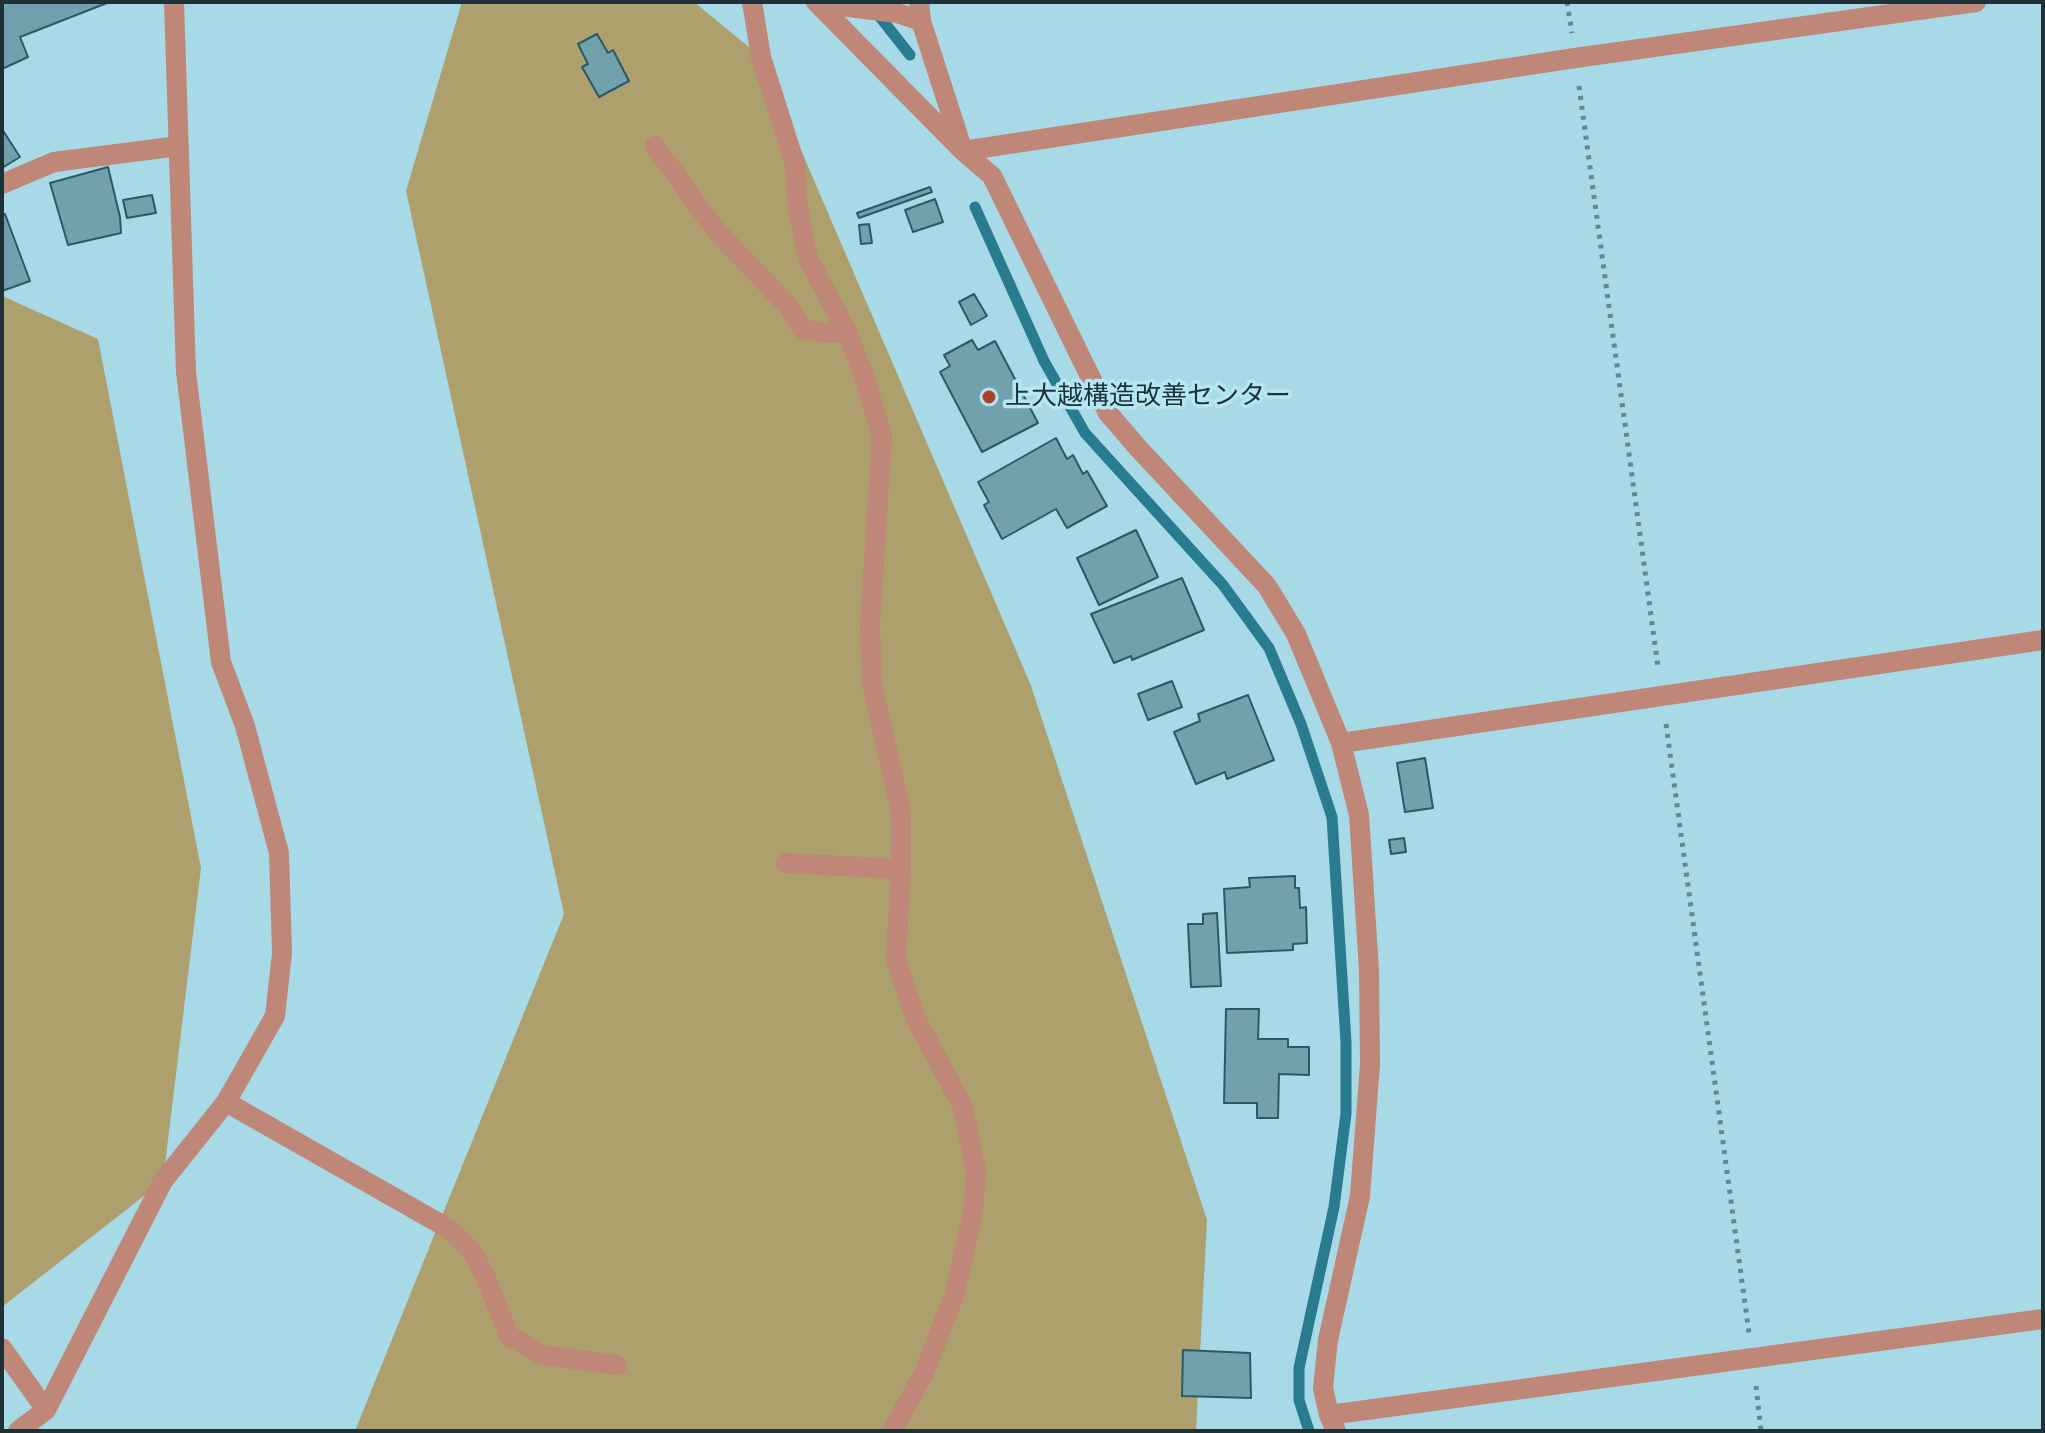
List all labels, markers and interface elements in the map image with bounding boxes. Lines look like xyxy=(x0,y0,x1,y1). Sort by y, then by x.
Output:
place label: 上大越構造改善センター xyxy=(1005,381,1291,413)
marker: 上大越構造改善センター xyxy=(980,388,998,406)

